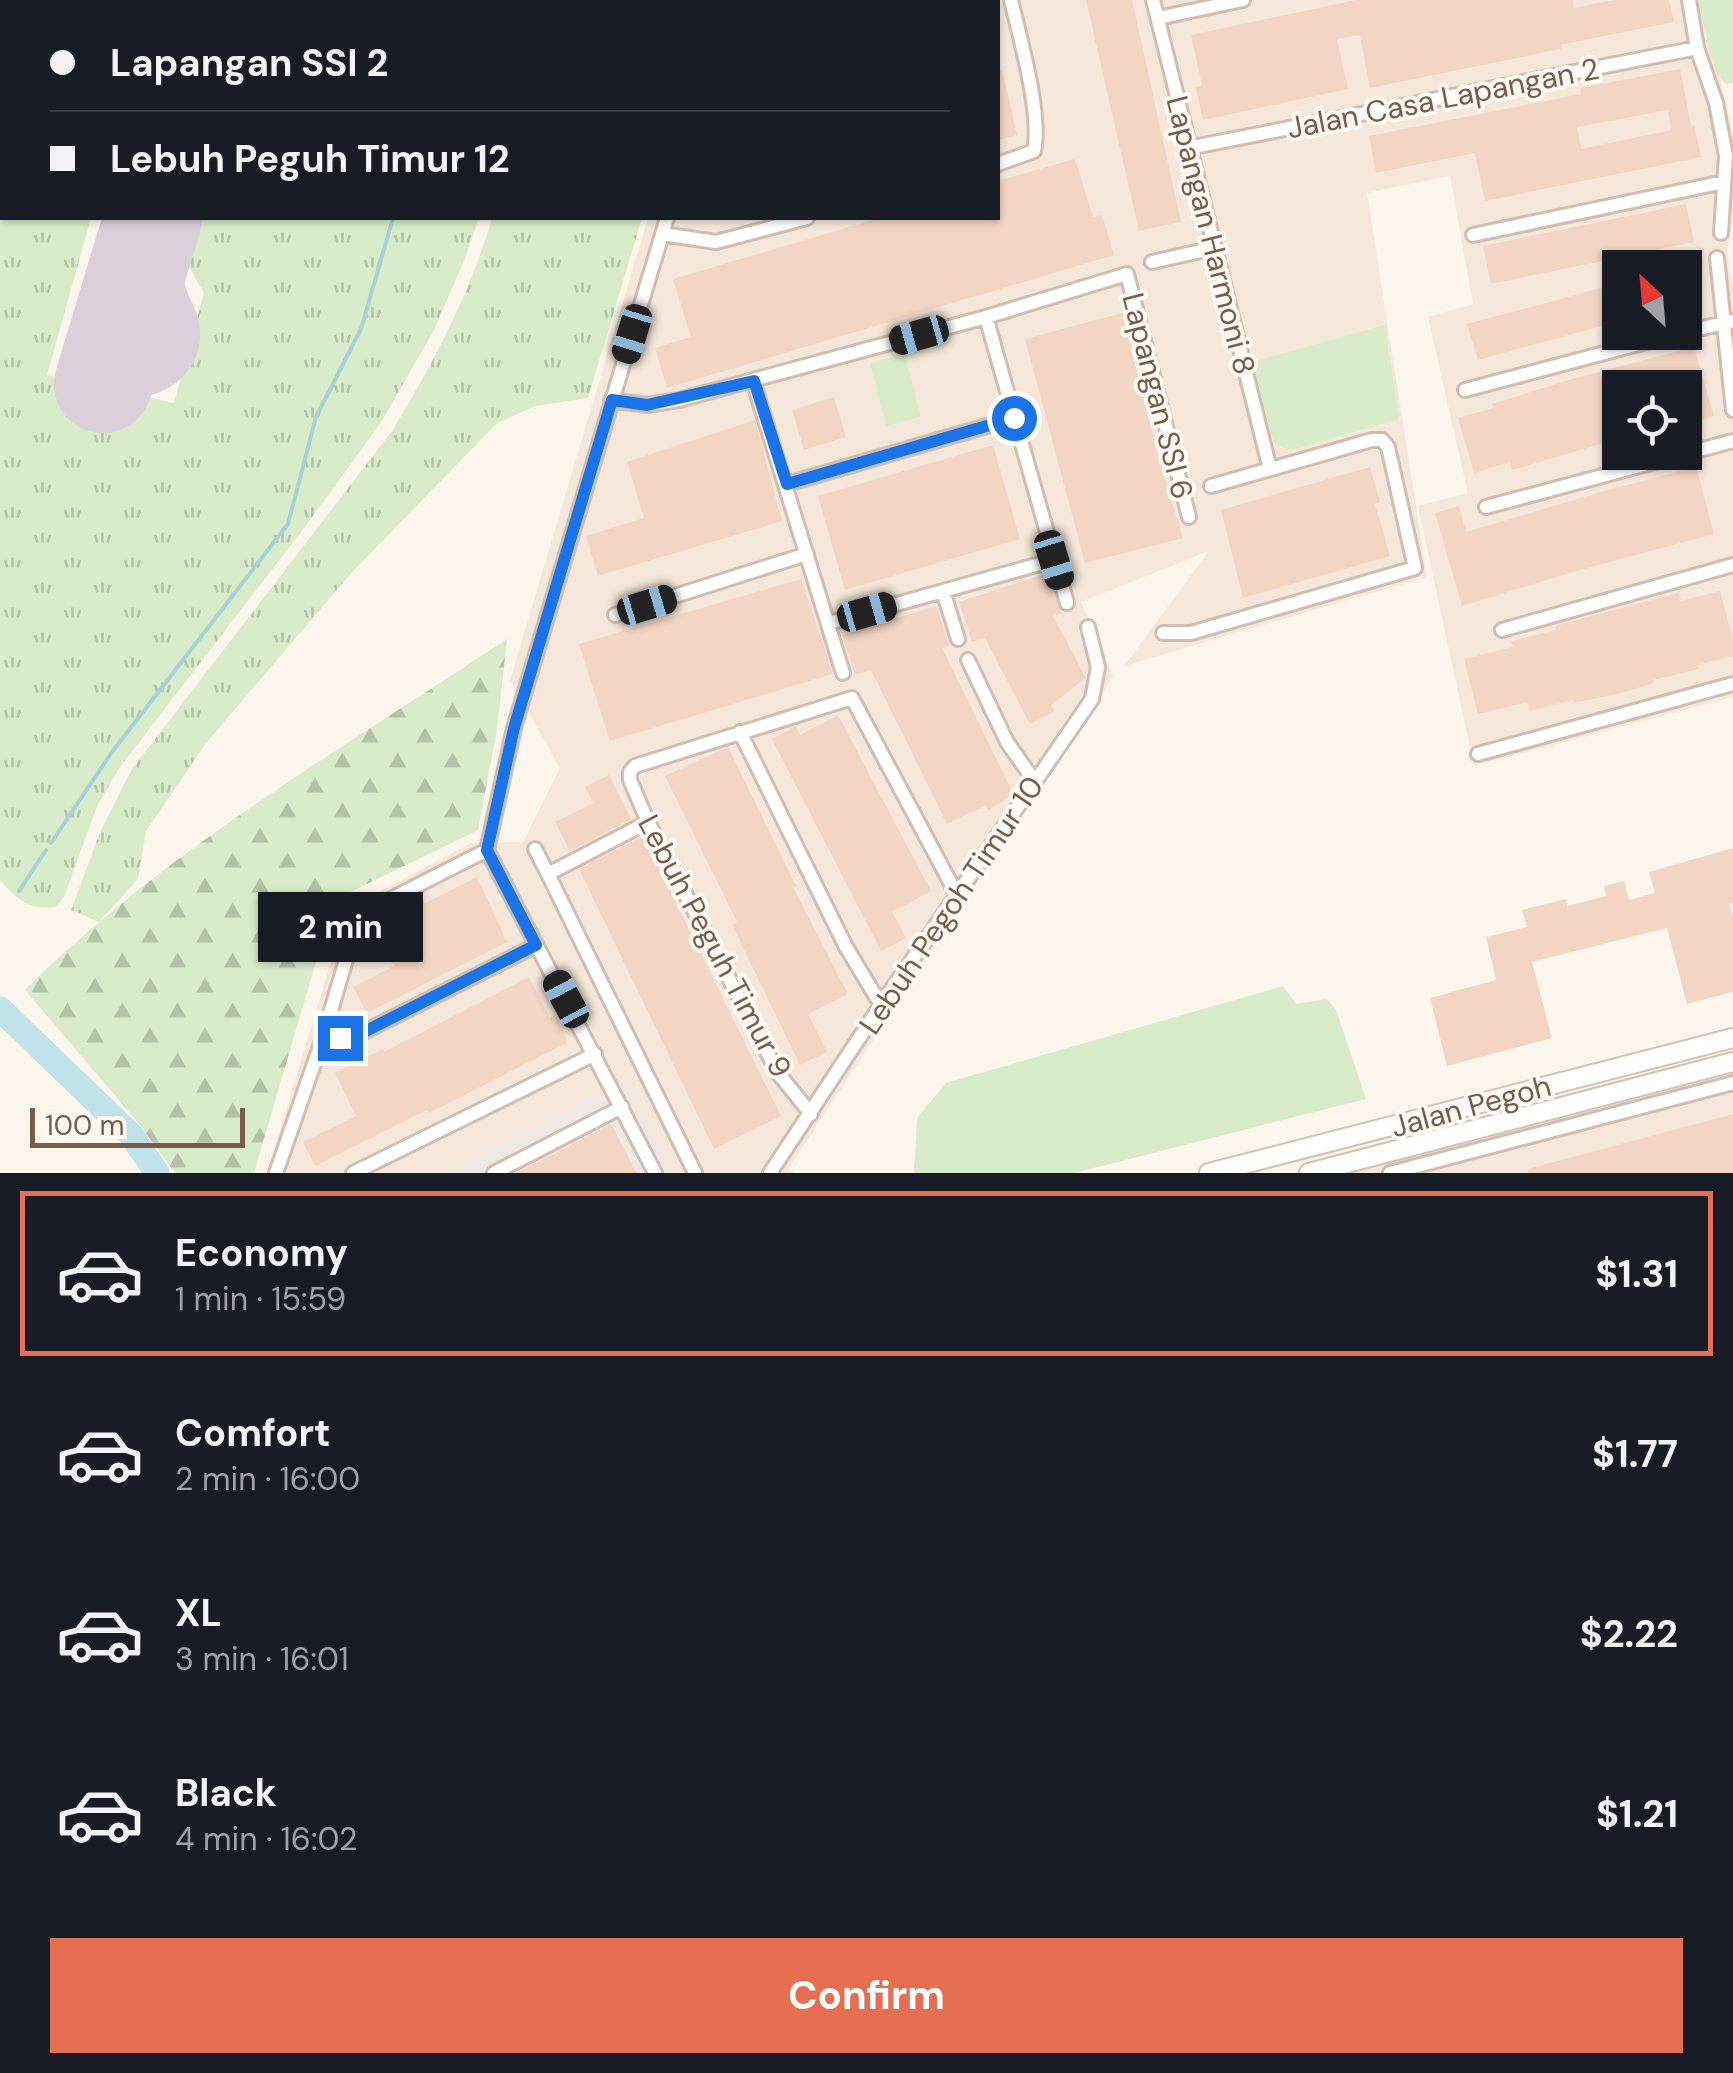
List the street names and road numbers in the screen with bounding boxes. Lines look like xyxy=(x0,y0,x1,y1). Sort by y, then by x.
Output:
street label: Jalan Casa Lapangan 2 xyxy=(1284,49,1602,147)
street label: Lapangan Harmoni 8 xyxy=(1158,92,1264,378)
street label: Lapangan SSI 6 xyxy=(1114,289,1202,503)
street label: Lebuh Pegoh Timur 10 xyxy=(850,769,1052,1041)
street label: Lebuh Peguh Timur 9 xyxy=(629,808,801,1084)
street label: Jalan Pegoh xyxy=(1387,1066,1555,1146)

